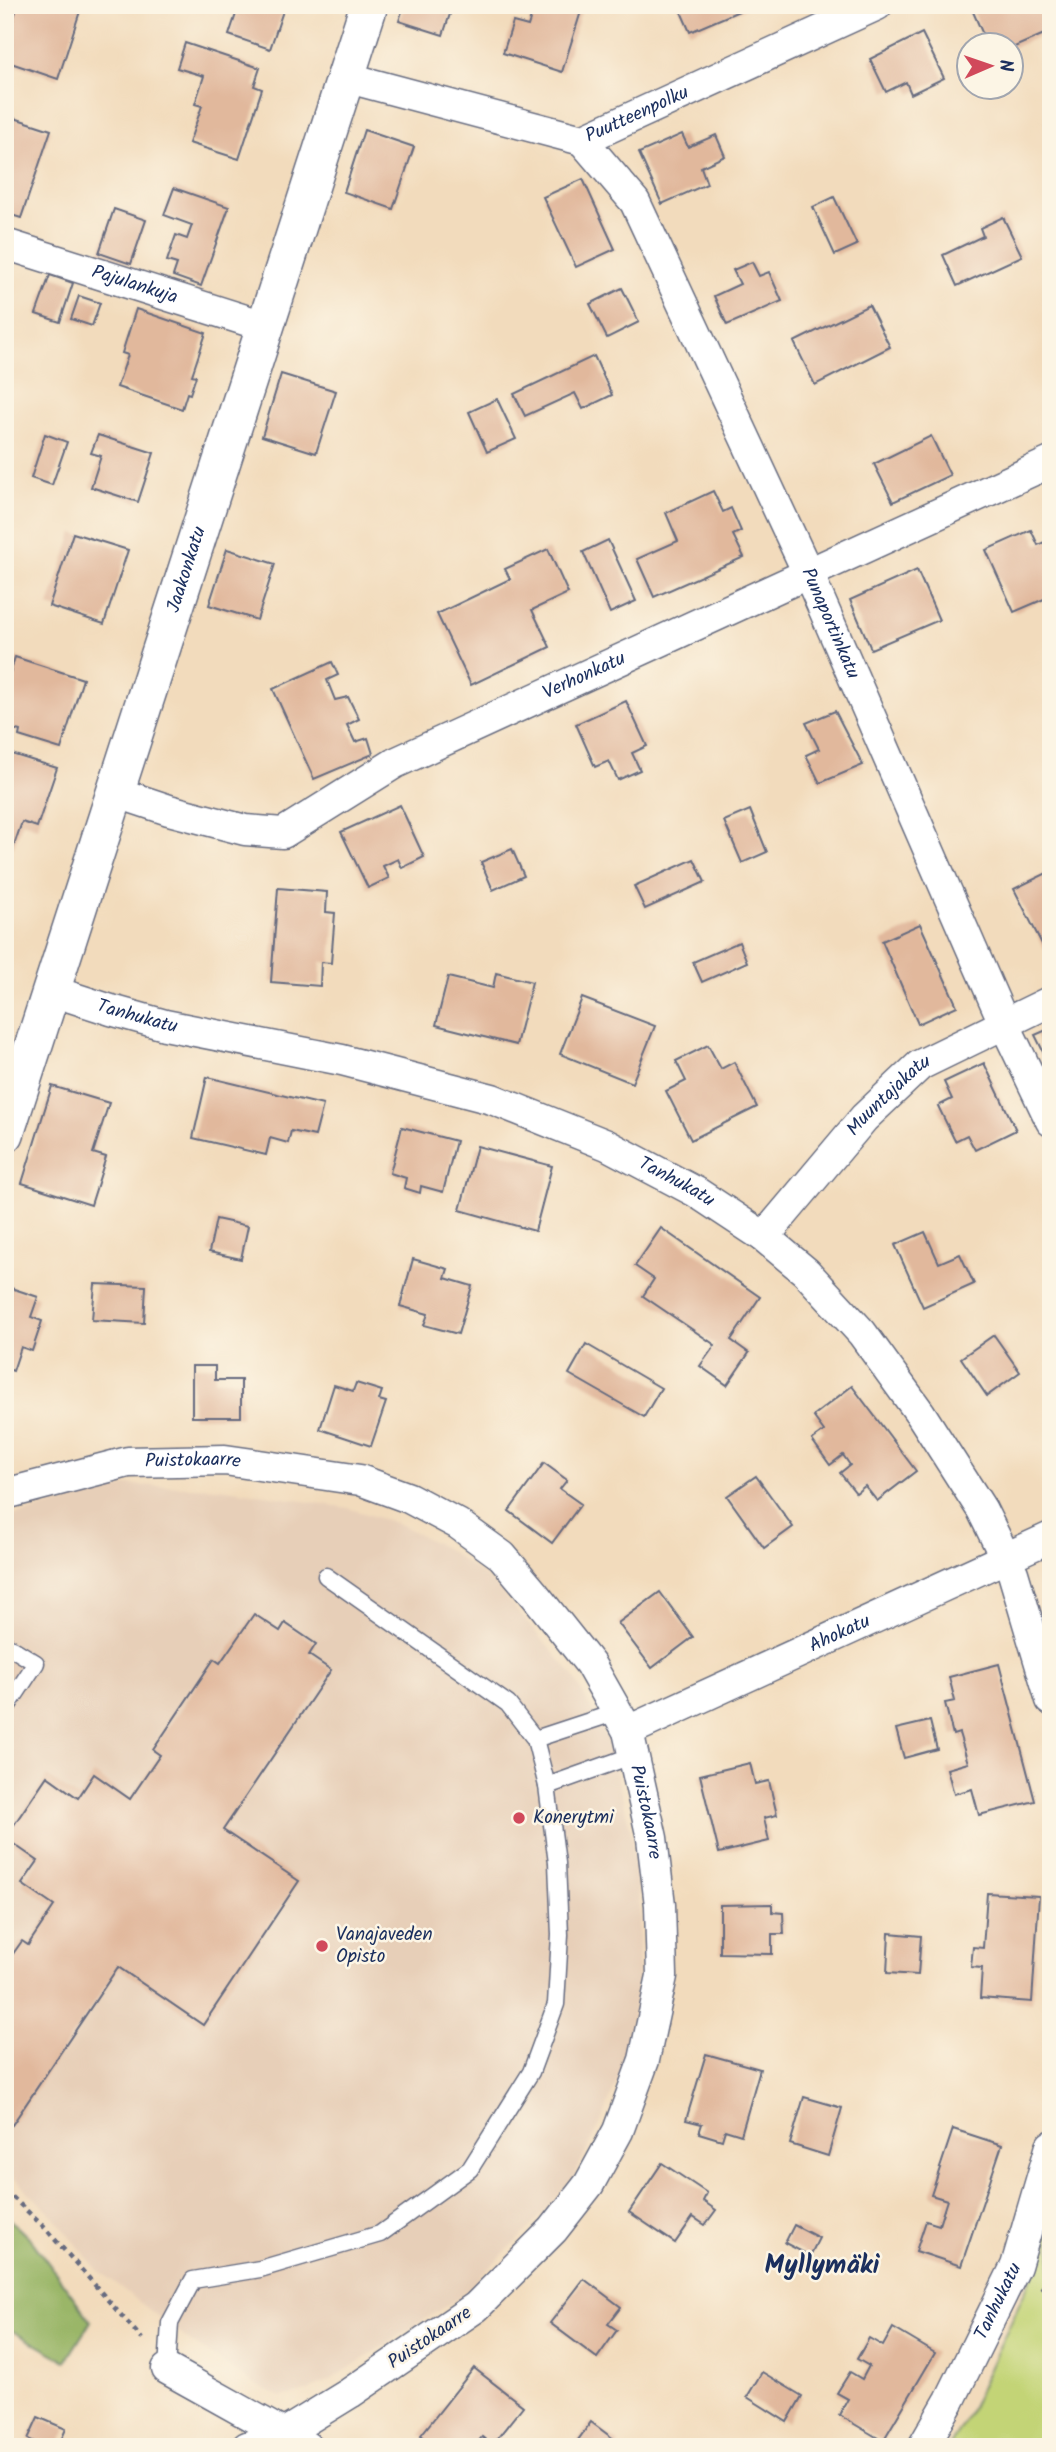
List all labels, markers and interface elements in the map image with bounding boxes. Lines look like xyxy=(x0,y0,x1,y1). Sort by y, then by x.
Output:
north arrow xyxy=(954,32,1024,102)
text: N xyxy=(990,59,1020,72)
street label: Puutteenpolku xyxy=(581,78,694,151)
street label: Pajulankuja xyxy=(88,257,181,313)
street label: Jaakonkatu xyxy=(159,523,215,616)
street label: Punaportinkatu xyxy=(793,563,867,684)
street label: Verhonkatu xyxy=(538,644,631,708)
street label: Tanhukatu xyxy=(93,991,180,1042)
street label: Muuntajakatu xyxy=(839,1047,936,1143)
street label: Tanhukatu xyxy=(633,1149,721,1215)
street label: Puistokaarre xyxy=(145,1445,243,1477)
street label: Ahokatu xyxy=(804,1607,875,1661)
street label: Puistokaarre xyxy=(621,1762,669,1861)
place label: Konerytmi xyxy=(533,1803,615,1833)
marker: Konerytmi xyxy=(511,1810,527,1826)
place label: Vanajaveden Opisto xyxy=(336,1920,433,1972)
marker: Vanajaveden Opisto xyxy=(314,1938,330,1954)
district label: Myllymäki xyxy=(765,2245,881,2287)
street label: Tanhukatu xyxy=(967,2258,1030,2345)
street label: Puistokaarre xyxy=(382,2299,479,2377)

